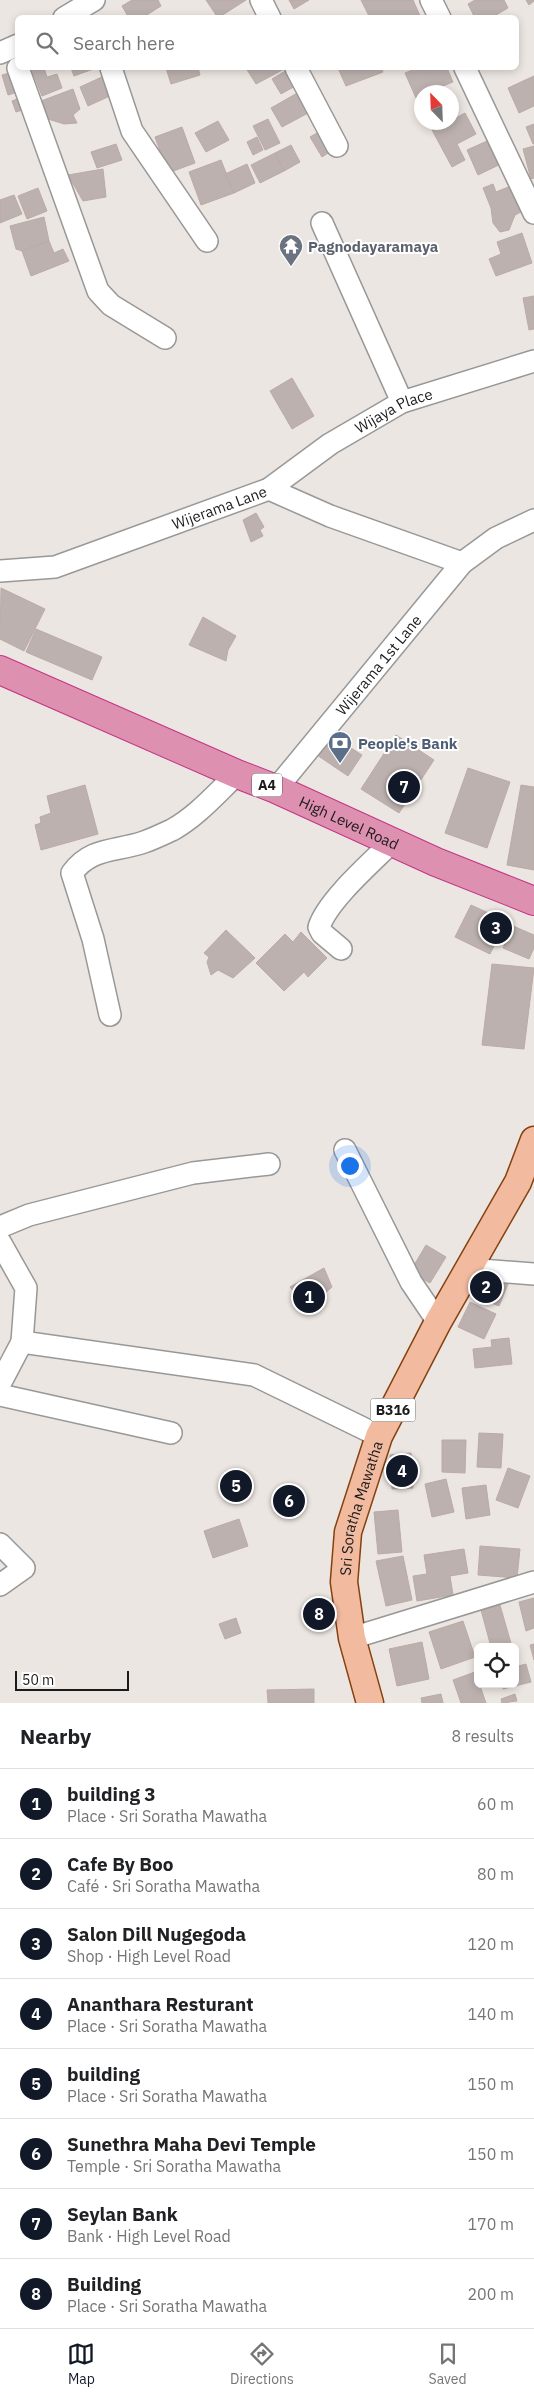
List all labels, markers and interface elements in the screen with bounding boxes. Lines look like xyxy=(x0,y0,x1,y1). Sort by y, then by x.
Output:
search box xyxy=(15,15,519,70)
icon: search xyxy=(33,29,61,57)
text: Search here xyxy=(73,31,175,55)
north arrow xyxy=(414,85,459,130)
temple icon: Pagnodayaramaya xyxy=(278,233,304,267)
place label: Pagnodayaramaya xyxy=(308,237,439,256)
street label: Wijaya Place xyxy=(351,384,435,437)
street label: Wijerama Lane xyxy=(169,481,269,533)
street label: Wijerama 1st Lane xyxy=(331,611,425,719)
bank icon: People's Bank xyxy=(327,730,353,764)
place label: People's Bank xyxy=(358,734,458,753)
pin: 7 xyxy=(388,768,420,806)
road number: A4 xyxy=(252,774,282,796)
street label: High Level Road xyxy=(296,791,402,853)
pin: 3 xyxy=(480,909,512,947)
your location xyxy=(337,1153,363,1179)
pin: 2 xyxy=(470,1268,502,1306)
pin: 1 xyxy=(293,1278,325,1316)
road number: B316 xyxy=(370,1398,416,1422)
street label: Sri Soratha Mawatha xyxy=(335,1438,386,1576)
pin: 4 xyxy=(386,1452,418,1490)
pin: 5 xyxy=(220,1467,252,1505)
pin: 6 xyxy=(273,1482,305,1520)
pin: 8 xyxy=(303,1595,335,1633)
map controls xyxy=(474,1643,519,1688)
button: locate xyxy=(474,1643,519,1688)
scale bar xyxy=(15,1668,129,1691)
text: 50 m xyxy=(22,1671,54,1689)
text: Nearby xyxy=(20,1722,91,1750)
text: 8 results xyxy=(451,1726,514,1746)
text: building 3 xyxy=(67,1782,156,1806)
text: 1 xyxy=(31,1794,41,1814)
text: 60 m xyxy=(477,1794,514,1814)
text: Place · Sri Soratha Mawatha xyxy=(67,1806,267,1826)
text: Cafe By Boo xyxy=(67,1852,173,1876)
text: 2 xyxy=(31,1864,41,1884)
text: 80 m xyxy=(477,1864,514,1884)
text: Café · Sri Soratha Mawatha xyxy=(67,1876,260,1896)
text: Salon Dill Nugegoda xyxy=(67,1922,246,1946)
text: 3 xyxy=(31,1934,41,1954)
text: 120 m xyxy=(467,1934,514,1954)
text: Shop · High Level Road xyxy=(67,1946,231,1966)
text: Ananthara Resturant xyxy=(67,1992,254,2016)
text: 4 xyxy=(31,2004,41,2024)
text: 140 m xyxy=(467,2004,514,2024)
text: Place · Sri Soratha Mawatha xyxy=(67,2016,267,2036)
text: building xyxy=(67,2062,140,2086)
text: 5 xyxy=(31,2074,41,2094)
text: 150 m xyxy=(467,2074,514,2094)
text: Place · Sri Soratha Mawatha xyxy=(67,2086,267,2106)
text: Sunethra Maha Devi Temple xyxy=(67,2132,316,2156)
text: 6 xyxy=(31,2144,41,2164)
text: 150 m xyxy=(467,2144,514,2164)
text: Temple · Sri Soratha Mawatha xyxy=(67,2156,281,2176)
text: Seylan Bank xyxy=(67,2202,178,2226)
text: 7 xyxy=(31,2214,41,2234)
text: 170 m xyxy=(467,2214,514,2234)
text: Bank · High Level Road xyxy=(67,2226,231,2246)
text: Building xyxy=(67,2272,141,2296)
text: 8 xyxy=(31,2284,41,2304)
text: 200 m xyxy=(467,2284,514,2304)
text: Place · Sri Soratha Mawatha xyxy=(67,2296,267,2316)
tab: Map xyxy=(67,2340,95,2388)
tab: Directions xyxy=(230,2340,294,2388)
tab: Saved xyxy=(429,2340,467,2388)

